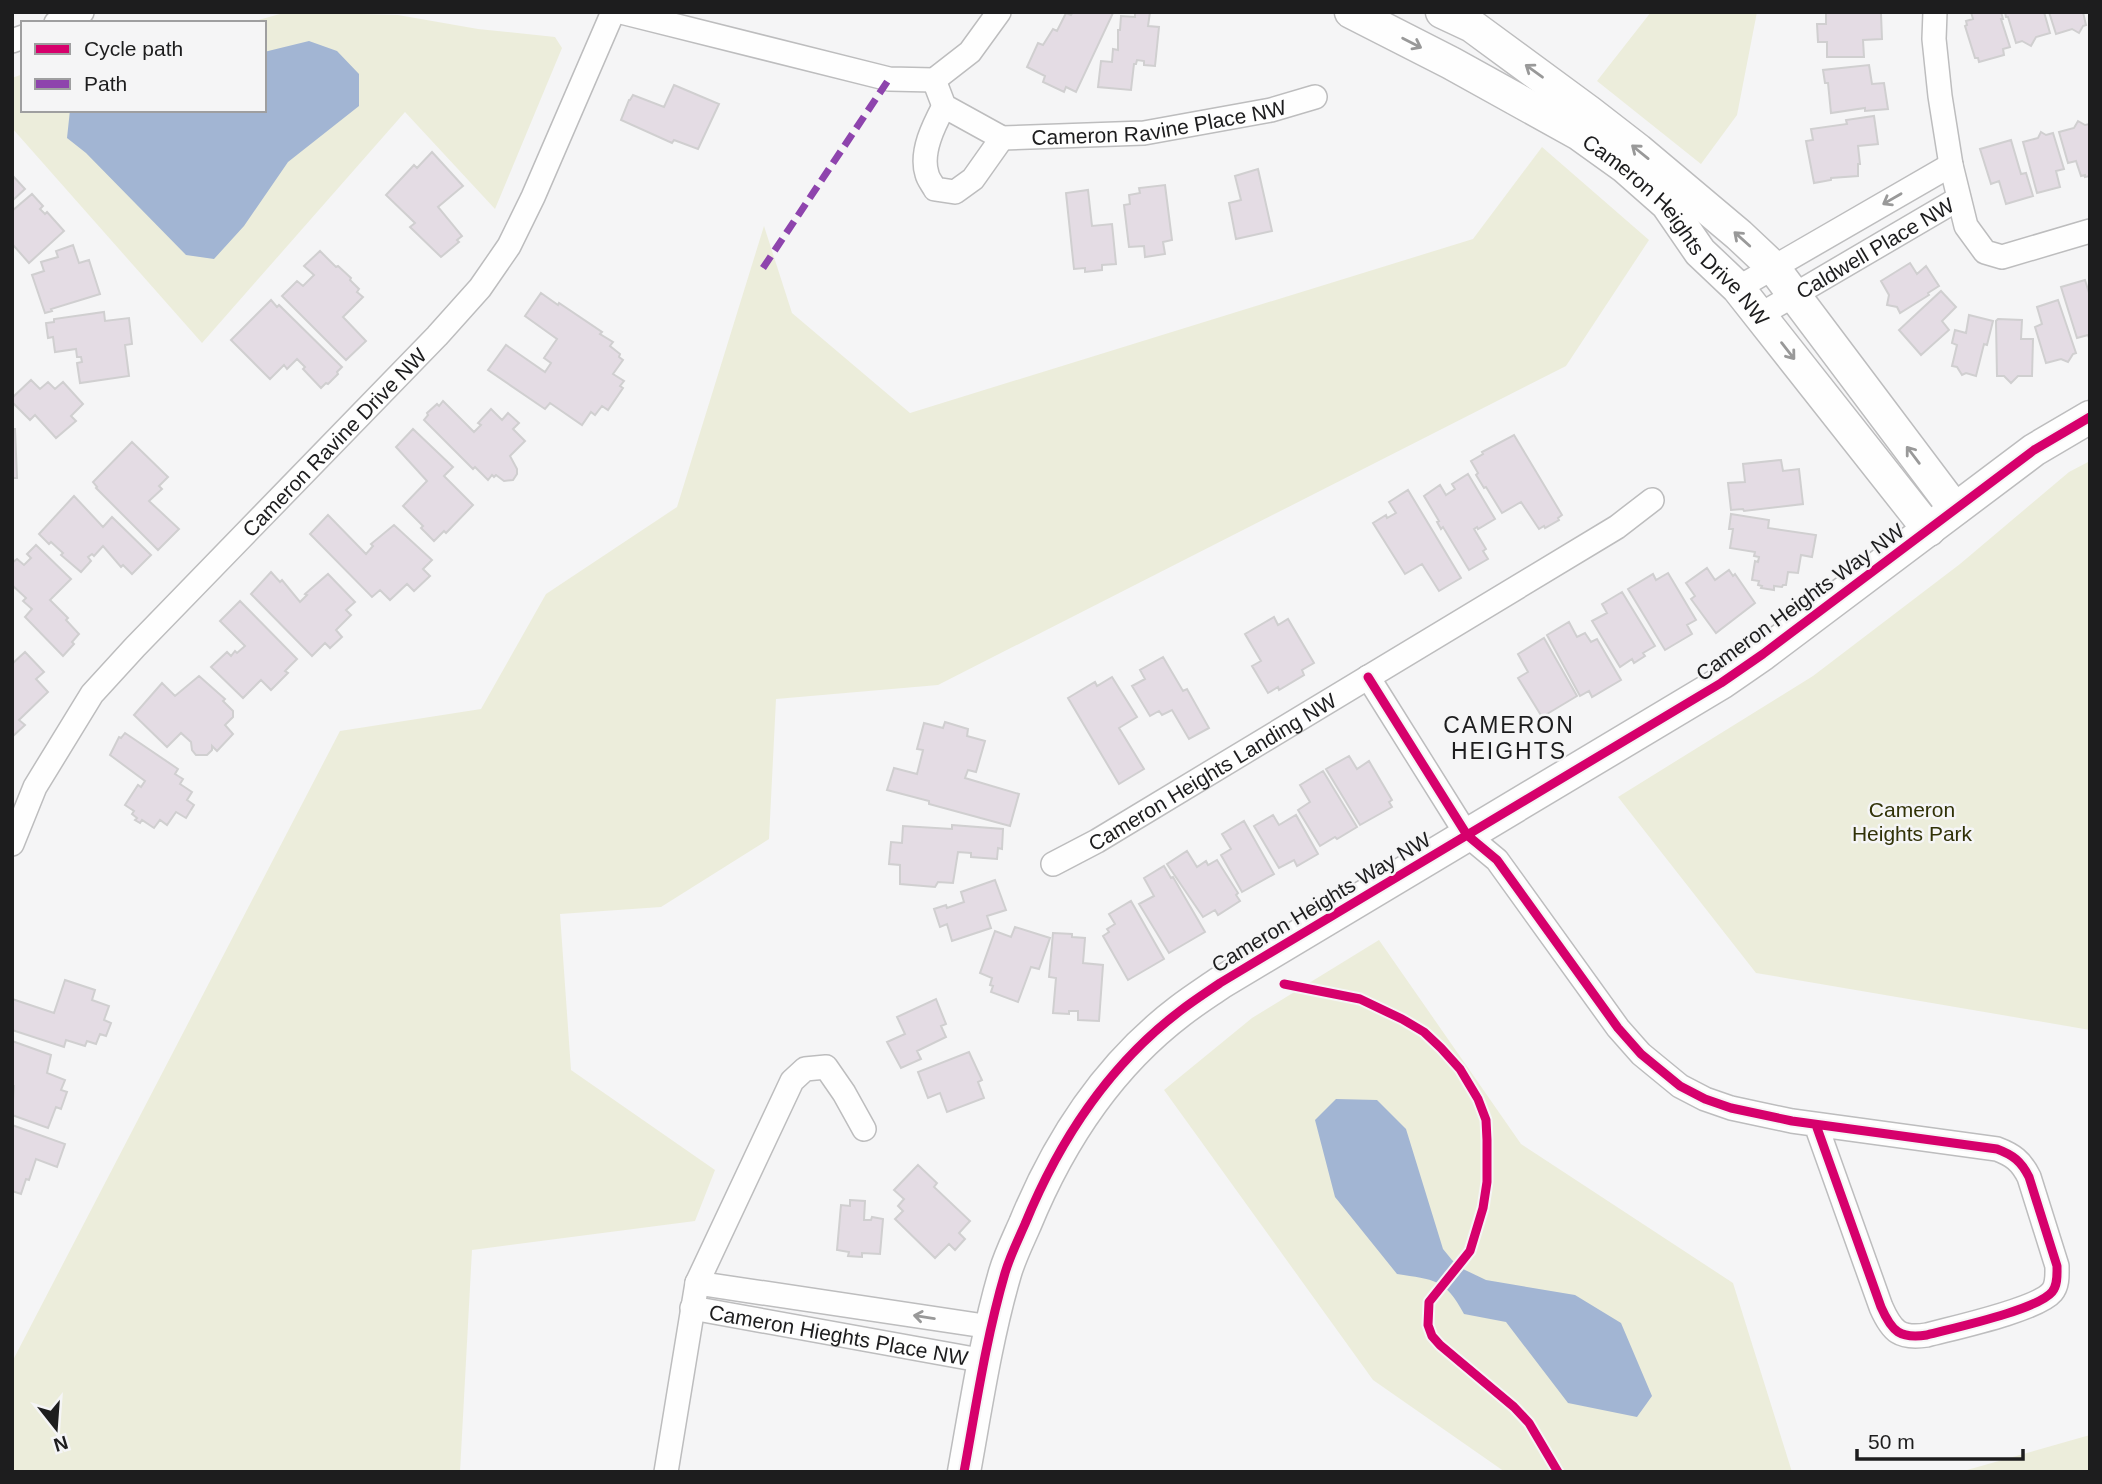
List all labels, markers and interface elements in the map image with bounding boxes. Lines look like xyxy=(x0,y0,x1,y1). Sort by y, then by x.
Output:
legend xyxy=(21,21,266,112)
one-way arrow xyxy=(1401,36,1422,50)
text: Cycle path xyxy=(84,37,183,60)
one-way arrow xyxy=(1525,64,1544,79)
text: Path xyxy=(84,72,127,95)
street label: Cameron Ravine Place NW xyxy=(1031,95,1289,148)
street label: Cameron Heights Drive NW xyxy=(1579,129,1774,330)
one-way arrow xyxy=(1632,144,1650,159)
street label: Caldwell Place NW xyxy=(1792,193,1958,303)
one-way arrow xyxy=(1882,193,1903,206)
one-way arrow xyxy=(1734,230,1751,247)
one-way arrow xyxy=(1781,341,1796,360)
street label: Cameron Ravine Drive NW xyxy=(238,343,431,541)
one-way arrow xyxy=(1906,446,1921,465)
street label: Cameron Heights Way NW xyxy=(1692,519,1909,685)
street label: Cameron Heights Landing NW xyxy=(1084,688,1340,855)
district label: CAMERON HEIGHTS xyxy=(1443,712,1575,764)
park label: Cameron Heights Park xyxy=(1852,798,1973,845)
street label: Cameron Heights Way NW xyxy=(1207,827,1435,977)
street label: Cameron Hieghts Place NW xyxy=(707,1300,970,1369)
one-way arrow xyxy=(913,1310,936,1323)
north arrow xyxy=(21,1393,91,1463)
scale bar xyxy=(1857,1418,2023,1462)
text: 50 m xyxy=(1868,1430,1915,1453)
text: N xyxy=(51,1432,70,1456)

